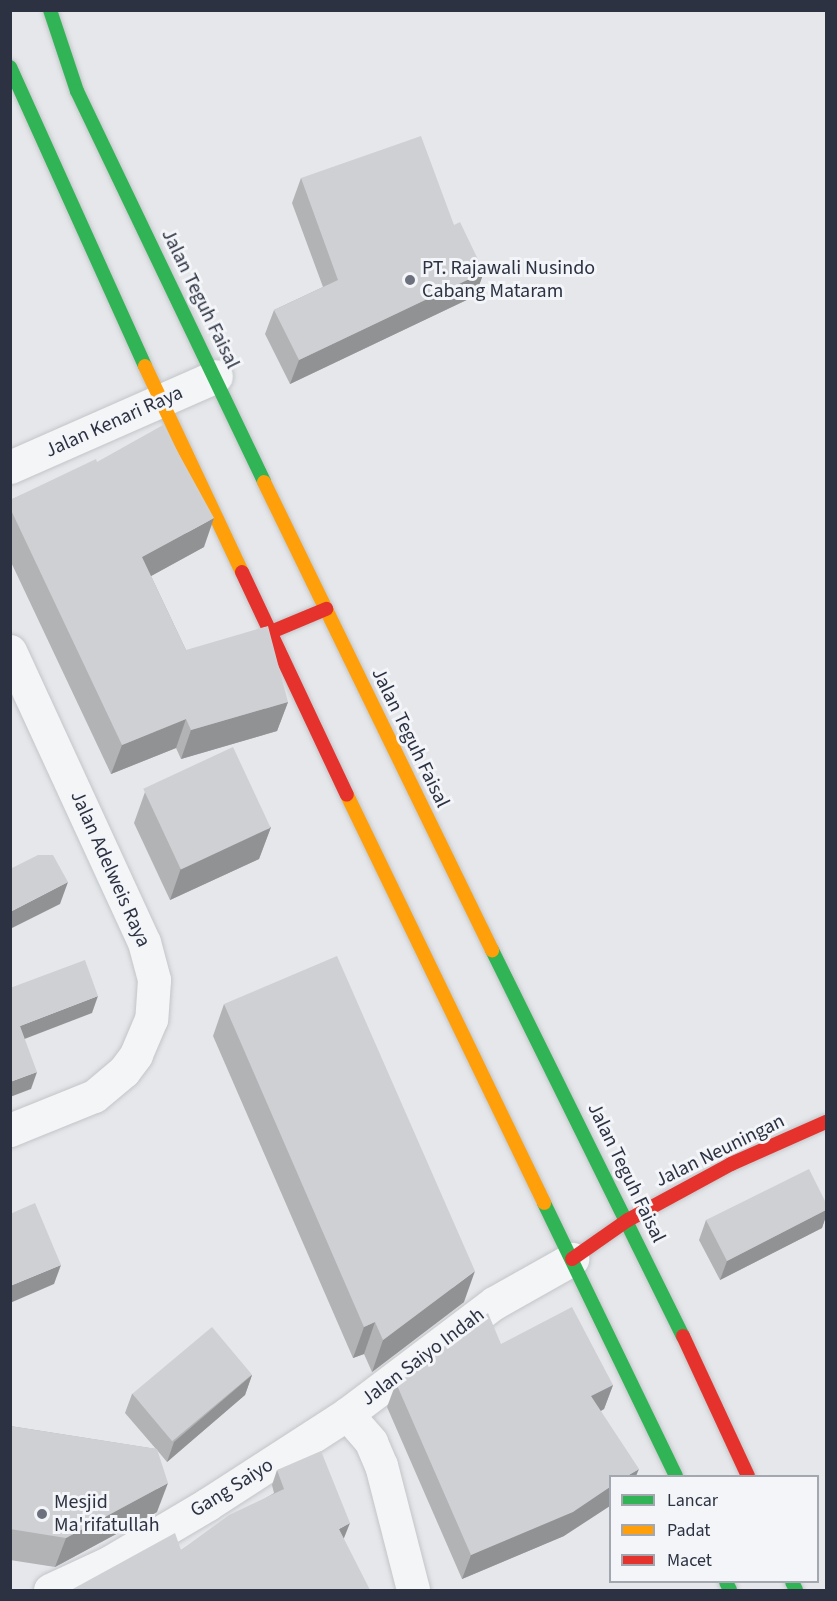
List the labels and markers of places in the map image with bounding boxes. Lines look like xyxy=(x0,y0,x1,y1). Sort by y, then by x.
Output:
place label: PT. Rajawali Nusindo Cabang Mataram xyxy=(422,256,595,303)
marker: PT. Rajawali Nusindo Cabang Mataram xyxy=(403,273,417,287)
place label: Mesjid Ma'rifatullah xyxy=(54,1490,160,1537)
marker: Mesjid Ma'rifatullah xyxy=(35,1507,49,1521)

